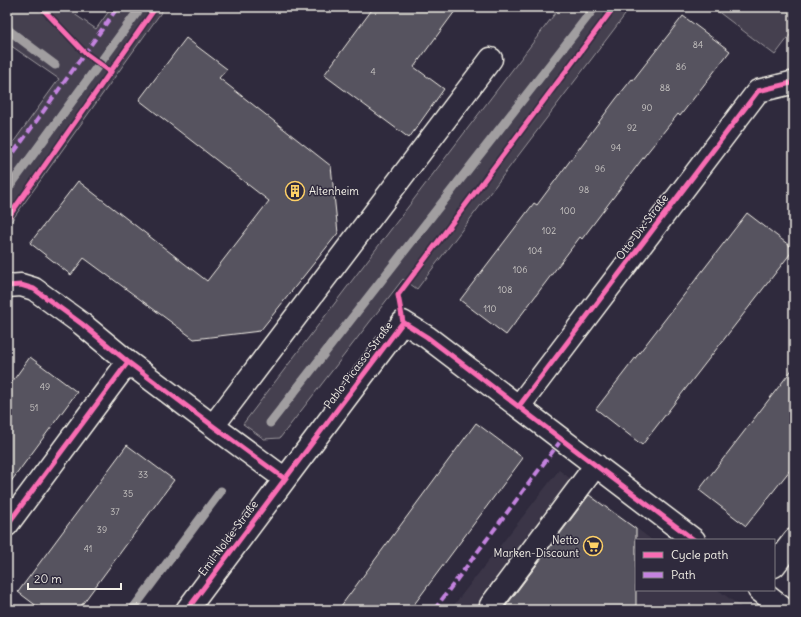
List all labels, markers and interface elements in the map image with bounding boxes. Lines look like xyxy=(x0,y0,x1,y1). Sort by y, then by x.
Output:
house number: 84 xyxy=(693,39,703,50)
house number: 86 xyxy=(676,61,686,72)
house number: 4 xyxy=(370,66,376,77)
house number: 88 xyxy=(660,82,670,93)
house number: 90 xyxy=(641,102,653,113)
house number: 92 xyxy=(627,122,637,133)
house number: 94 xyxy=(611,142,621,153)
house number: 96 xyxy=(595,163,605,174)
building icon: Altenheim xyxy=(284,180,306,202)
place label: Altenheim xyxy=(309,184,359,198)
house number: 98 xyxy=(579,184,589,195)
street label: Otto-Dix-Straße xyxy=(613,191,671,263)
house number: 100 xyxy=(560,205,576,216)
house number: 102 xyxy=(542,225,556,236)
house number: 104 xyxy=(528,245,542,256)
house number: 106 xyxy=(513,264,527,275)
house number: 108 xyxy=(498,284,512,295)
house number: 110 xyxy=(483,303,497,314)
street label: Pablo-Picasso-Straße xyxy=(321,319,395,411)
house number: 49 xyxy=(40,381,50,392)
house number: 51 xyxy=(30,402,38,413)
house number: 33 xyxy=(138,469,148,480)
house number: 35 xyxy=(123,488,133,499)
street label: Emil-Nolde-Straße xyxy=(195,497,261,578)
house number: 37 xyxy=(110,506,120,517)
house number: 39 xyxy=(97,524,107,535)
place label: Netto Marken-Discount xyxy=(494,533,579,560)
supermarket icon: Netto Marken-Discount xyxy=(582,535,604,557)
legend xyxy=(635,539,775,591)
house number: 41 xyxy=(84,543,92,554)
text: Cycle path xyxy=(671,547,728,562)
scale bar xyxy=(28,565,121,591)
text: Path xyxy=(671,567,696,582)
text: 20 m xyxy=(34,571,62,586)

